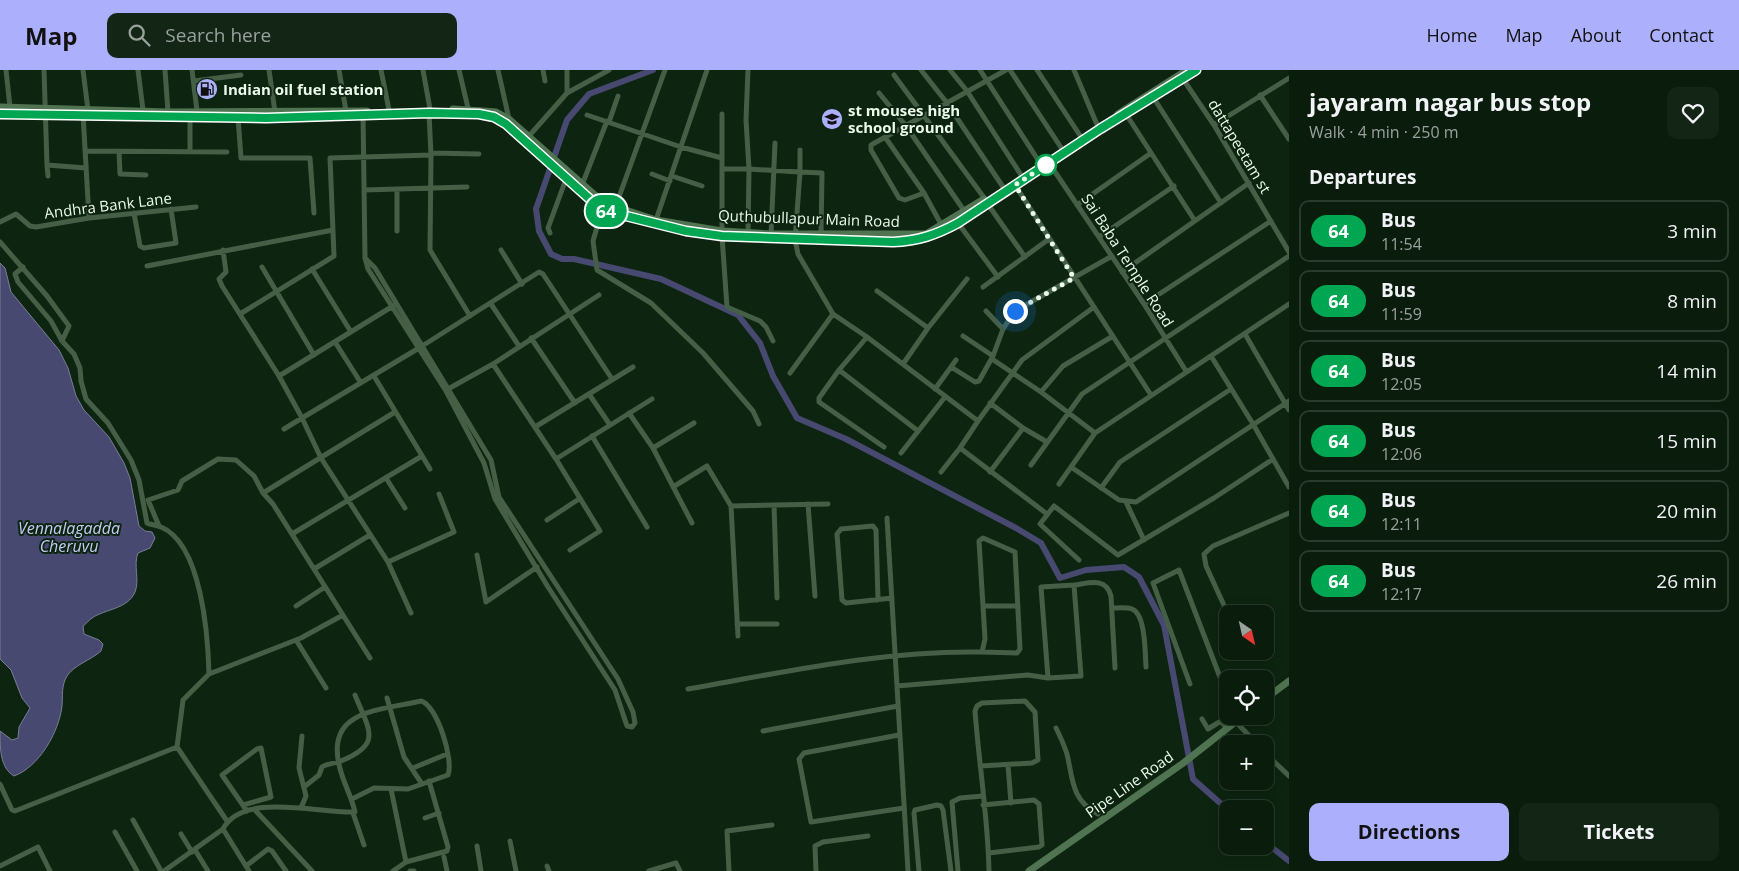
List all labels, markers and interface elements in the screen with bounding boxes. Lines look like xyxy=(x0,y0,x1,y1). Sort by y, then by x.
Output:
search box xyxy=(107,13,457,58)
text: Map xyxy=(25,19,77,52)
icon: search xyxy=(125,21,153,49)
text: Search here xyxy=(165,22,271,48)
text: Home xyxy=(1427,23,1477,47)
text: Map xyxy=(1505,23,1543,47)
text: About xyxy=(1571,23,1621,47)
text: Contact xyxy=(1649,23,1714,47)
fuel station icon: Indian oil fuel station xyxy=(195,77,219,101)
place label: Indian oil fuel station xyxy=(223,79,383,99)
text: jayaram nagar bus stop xyxy=(1309,85,1591,118)
button: heart xyxy=(1667,87,1719,139)
street label: dattapeetam st xyxy=(1204,95,1276,197)
place label: st mouses high school ground xyxy=(848,100,960,137)
school or university icon: st mouses high school ground xyxy=(820,107,844,131)
text: Walk · 4 min · 250 m xyxy=(1309,121,1459,143)
unlabelled marker xyxy=(1035,154,1057,176)
text: Departures xyxy=(1309,164,1416,190)
street label: Andhra Bank Lane xyxy=(43,187,173,223)
street label: Sai Baba Temple Road xyxy=(1077,189,1179,331)
line badge: 64 xyxy=(584,195,628,227)
text: 64 xyxy=(596,199,616,223)
street label: Quthubullapur Main Road xyxy=(718,205,900,231)
text: Bus xyxy=(1381,207,1416,233)
text: 3 min xyxy=(1667,218,1717,244)
text: 64 xyxy=(1328,219,1349,243)
text: 11:54 xyxy=(1381,233,1422,255)
text: Bus xyxy=(1381,277,1416,303)
text: 8 min xyxy=(1667,288,1717,314)
text: 64 xyxy=(1328,289,1349,313)
your location xyxy=(1003,299,1028,324)
text: 11:59 xyxy=(1381,303,1422,325)
text: Bus xyxy=(1381,347,1416,373)
text: 14 min xyxy=(1656,358,1717,384)
text: 64 xyxy=(1328,359,1349,383)
text: 12:05 xyxy=(1381,373,1422,395)
text: Bus xyxy=(1381,417,1416,443)
text: 15 min xyxy=(1656,428,1717,454)
text: 64 xyxy=(1328,429,1349,453)
text: 12:06 xyxy=(1381,443,1422,465)
text: Bus xyxy=(1381,487,1416,513)
text: 20 min xyxy=(1656,498,1717,524)
text: 64 xyxy=(1328,499,1349,523)
text: 12:11 xyxy=(1381,513,1422,535)
water label: Vennalagadda Cheruvu xyxy=(18,517,120,557)
text: Bus xyxy=(1381,557,1416,583)
text: 26 min xyxy=(1656,568,1717,594)
text: 64 xyxy=(1328,569,1349,593)
text: 12:17 xyxy=(1381,583,1422,605)
north arrow xyxy=(1219,605,1274,660)
map controls xyxy=(1219,605,1274,855)
button: locate xyxy=(1219,670,1274,725)
button: + xyxy=(1219,735,1274,790)
street label: Pipe Line Road xyxy=(1081,746,1177,822)
button: − xyxy=(1219,800,1274,855)
button: Directions xyxy=(1309,803,1509,861)
button: Tickets xyxy=(1519,803,1719,861)

